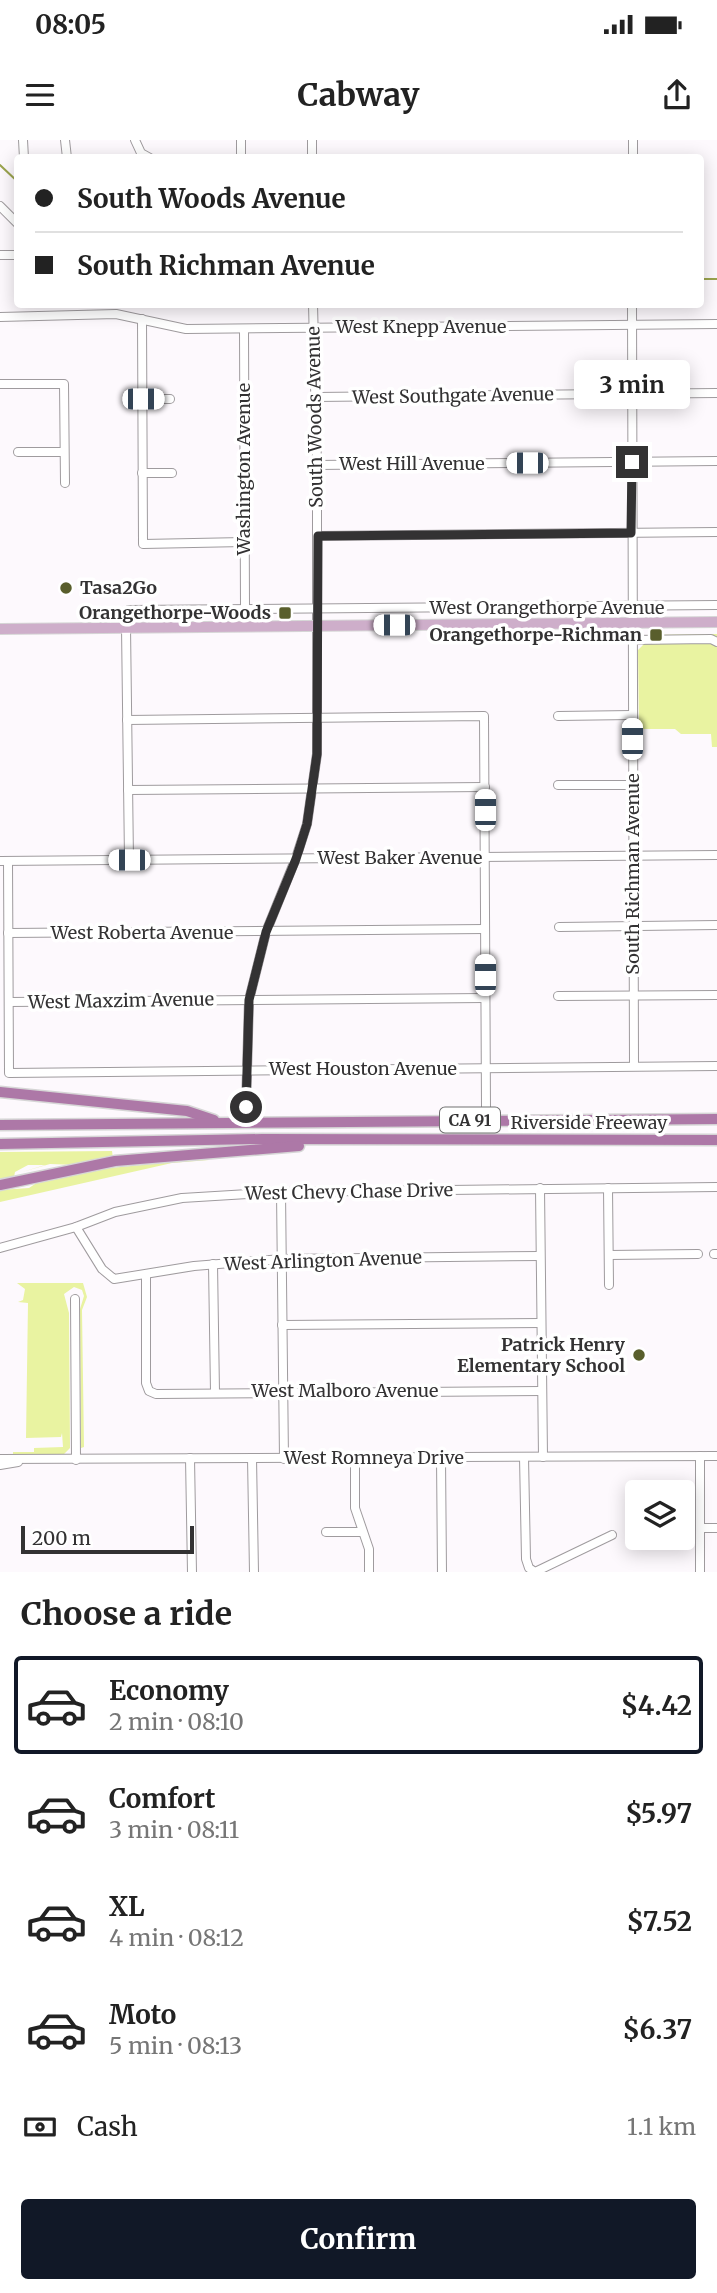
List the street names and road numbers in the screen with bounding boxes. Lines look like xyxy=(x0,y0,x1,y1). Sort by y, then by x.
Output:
street label: West Knepp Avenue xyxy=(335,315,506,338)
street label: South Woods Avenue xyxy=(301,326,328,508)
street label: West Southgate Avenue xyxy=(351,382,554,409)
street label: Washington Avenue xyxy=(232,383,255,556)
street label: West Hill Avenue xyxy=(338,452,485,475)
street label: West Orangethorpe Avenue xyxy=(428,596,665,619)
street label: South Richman Avenue xyxy=(621,773,644,975)
street label: West Baker Avenue xyxy=(317,846,482,869)
street label: West Roberta Avenue xyxy=(50,921,233,944)
street label: West Maxzim Avenue xyxy=(27,987,214,1014)
street label: West Houston Avenue xyxy=(268,1057,457,1080)
road number: CA 91 xyxy=(440,1108,500,1132)
street label: Riverside Freeway xyxy=(511,1111,668,1134)
street label: West Chevy Chase Drive xyxy=(244,1178,453,1205)
street label: West Arlington Avenue xyxy=(223,1246,422,1275)
street label: West Malboro Avenue xyxy=(251,1379,438,1402)
street label: West Romneya Drive xyxy=(283,1446,464,1469)

